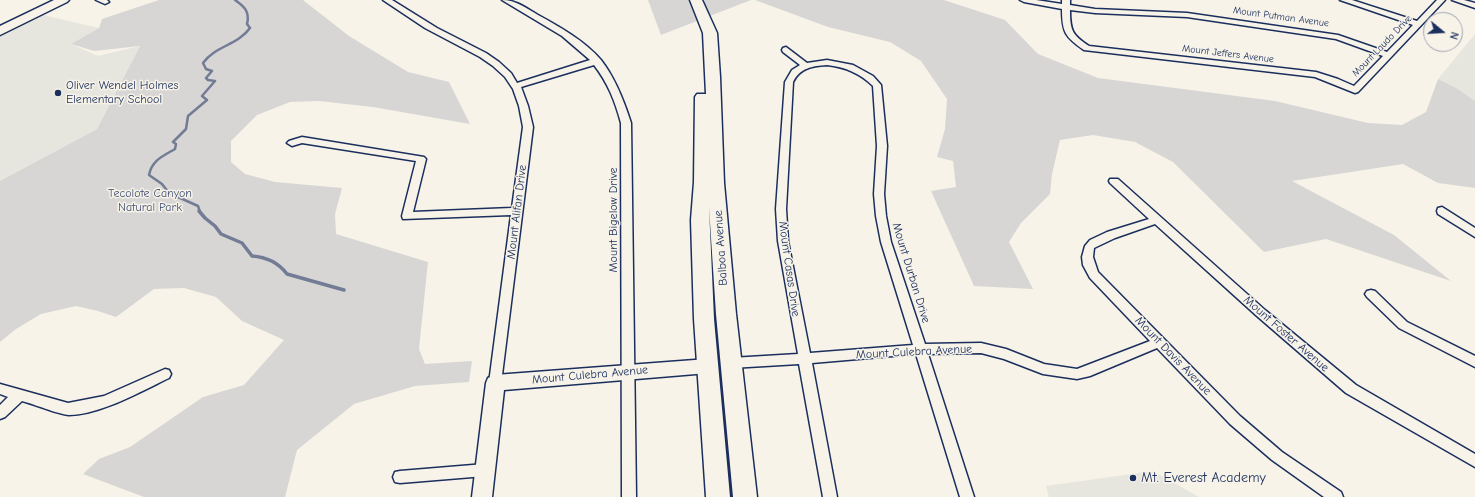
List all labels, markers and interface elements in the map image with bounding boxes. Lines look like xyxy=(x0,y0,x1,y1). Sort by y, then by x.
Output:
street label: Mount Putman Avenue xyxy=(1232,4,1330,30)
north arrow xyxy=(1423,12,1463,52)
street label: Mount Laudo Drive xyxy=(1350,13,1414,79)
text: N xyxy=(1447,30,1461,41)
street label: Mount Jeffers Avenue xyxy=(1181,42,1275,66)
place label: Oliver Wendel Holmes Elementary School xyxy=(66,79,178,107)
marker: Oliver Wendel Holmes Elementary School xyxy=(53,88,63,98)
street label: Mount Alifan Drive xyxy=(504,164,530,260)
street label: Mount Bigelow Drive xyxy=(607,167,621,273)
park label: Tecolote Canyon Natural Park xyxy=(108,187,192,215)
street label: Balboa Avenue xyxy=(711,210,731,286)
street label: Mount Casas Drive xyxy=(775,220,803,318)
street label: Mount Durban Drive xyxy=(889,221,933,325)
street label: Mount Foster Avenue xyxy=(1240,293,1332,375)
street label: Mount Davis Avenue xyxy=(1132,314,1214,398)
street label: Mount Culebra Avenue xyxy=(855,342,973,362)
street label: Mount Culebra Avenue xyxy=(531,363,649,387)
place label: Mt. Everest Academy xyxy=(1141,470,1266,486)
marker: Mt. Everest Academy xyxy=(1128,473,1138,483)

